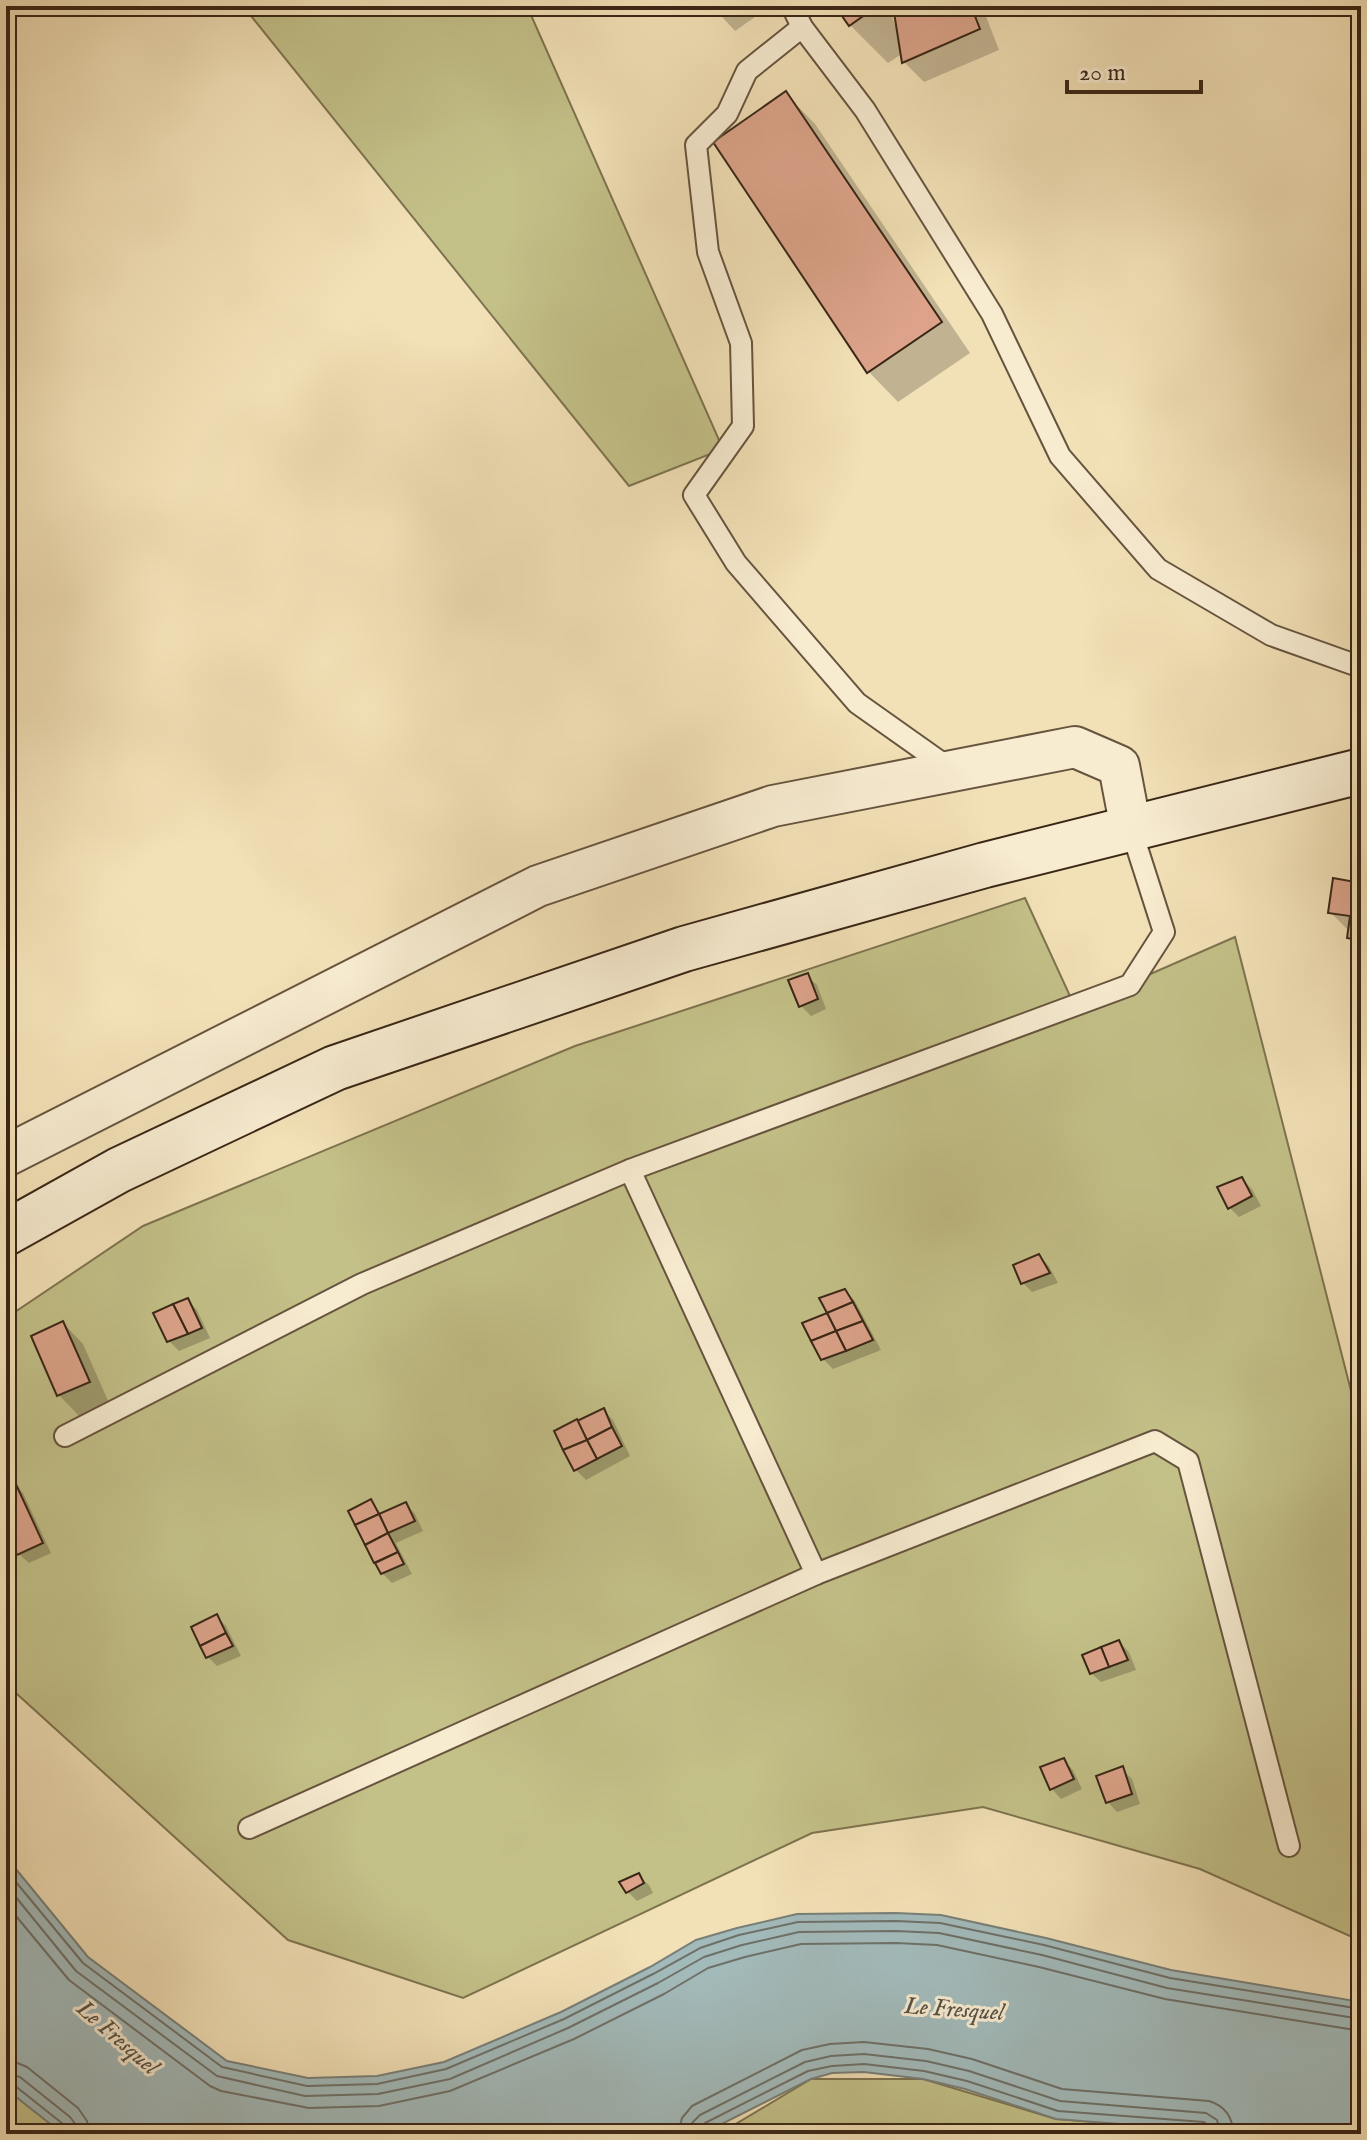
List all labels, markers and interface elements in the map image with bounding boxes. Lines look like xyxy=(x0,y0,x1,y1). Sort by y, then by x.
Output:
scale bar xyxy=(1067,44,1201,94)
text: 20 m xyxy=(1079,58,1126,89)
water label: Le Fresquel xyxy=(902,1991,1007,2029)
water label: Le Fresquel xyxy=(68,1993,167,2084)

